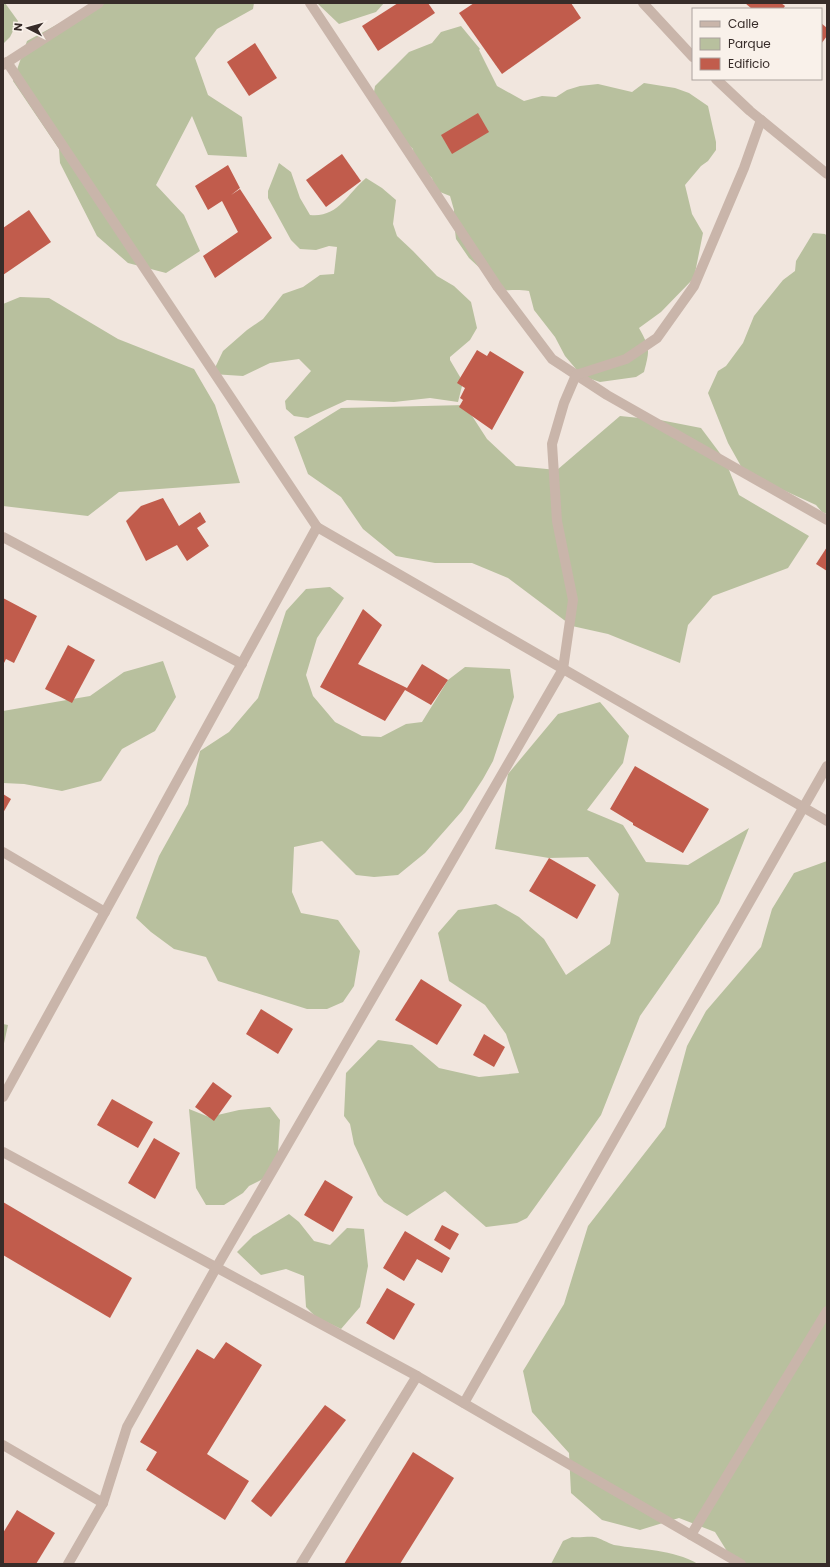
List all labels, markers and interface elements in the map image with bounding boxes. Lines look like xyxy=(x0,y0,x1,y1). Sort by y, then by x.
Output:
north arrow xyxy=(8,8,48,48)
legend xyxy=(692,8,822,80)
text: Calle xyxy=(728,15,759,32)
text: N xyxy=(10,22,26,32)
text: Parque xyxy=(728,35,771,52)
text: Edificio xyxy=(728,55,770,72)

